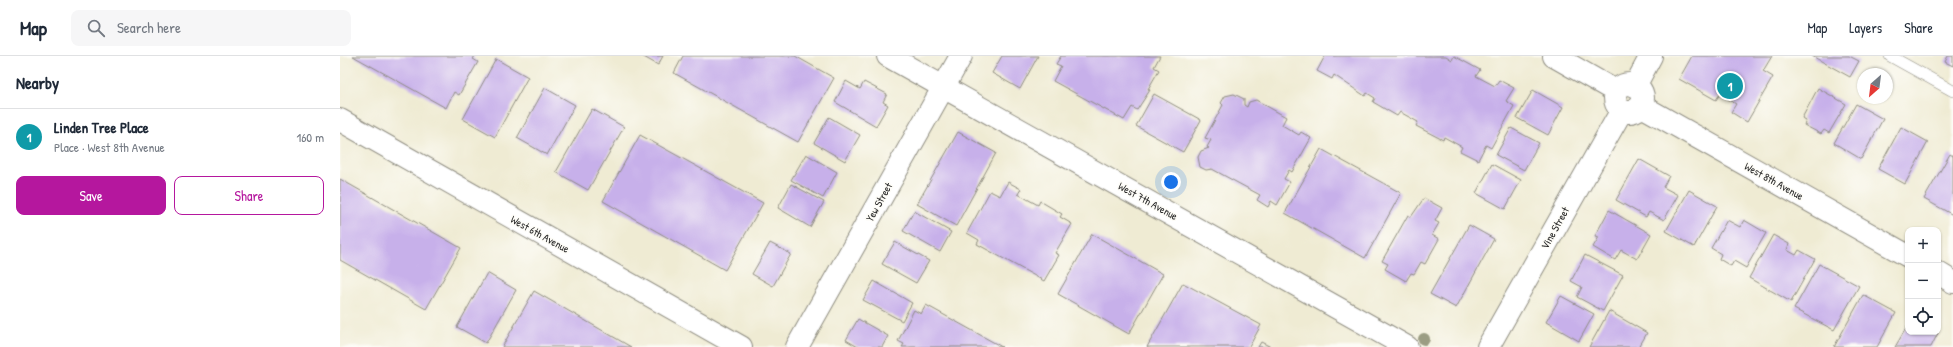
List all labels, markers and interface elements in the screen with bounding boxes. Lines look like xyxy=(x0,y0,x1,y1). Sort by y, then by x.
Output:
search box xyxy=(71,10,351,46)
text: Map xyxy=(20,15,47,41)
icon: search xyxy=(85,17,107,39)
text: Search here xyxy=(117,17,181,38)
text: Map xyxy=(1807,18,1827,37)
text: Layers xyxy=(1849,18,1882,37)
text: Share xyxy=(1904,18,1933,37)
north arrow xyxy=(1857,68,1893,104)
text: Nearby xyxy=(16,71,59,94)
pin: 1 xyxy=(1717,71,1743,101)
text: Linden Tree Place xyxy=(54,117,149,138)
text: 1 xyxy=(27,128,31,146)
text: 160 m xyxy=(296,128,324,146)
text: Place · West 8th Avenue xyxy=(54,138,165,156)
street label: West 8th Avenue xyxy=(1742,159,1806,203)
your location xyxy=(1161,172,1181,192)
button: Save xyxy=(16,176,166,215)
button: Share xyxy=(174,176,324,215)
street label: West 7th Avenue xyxy=(1116,179,1181,223)
street label: Yew Street xyxy=(863,180,896,224)
street label: Vine Street xyxy=(1538,204,1572,252)
street label: West 6th Avenue xyxy=(508,212,572,256)
map controls xyxy=(1905,227,1941,335)
button: + xyxy=(1905,227,1941,263)
button: − xyxy=(1905,263,1941,299)
button: locate xyxy=(1905,299,1941,335)

